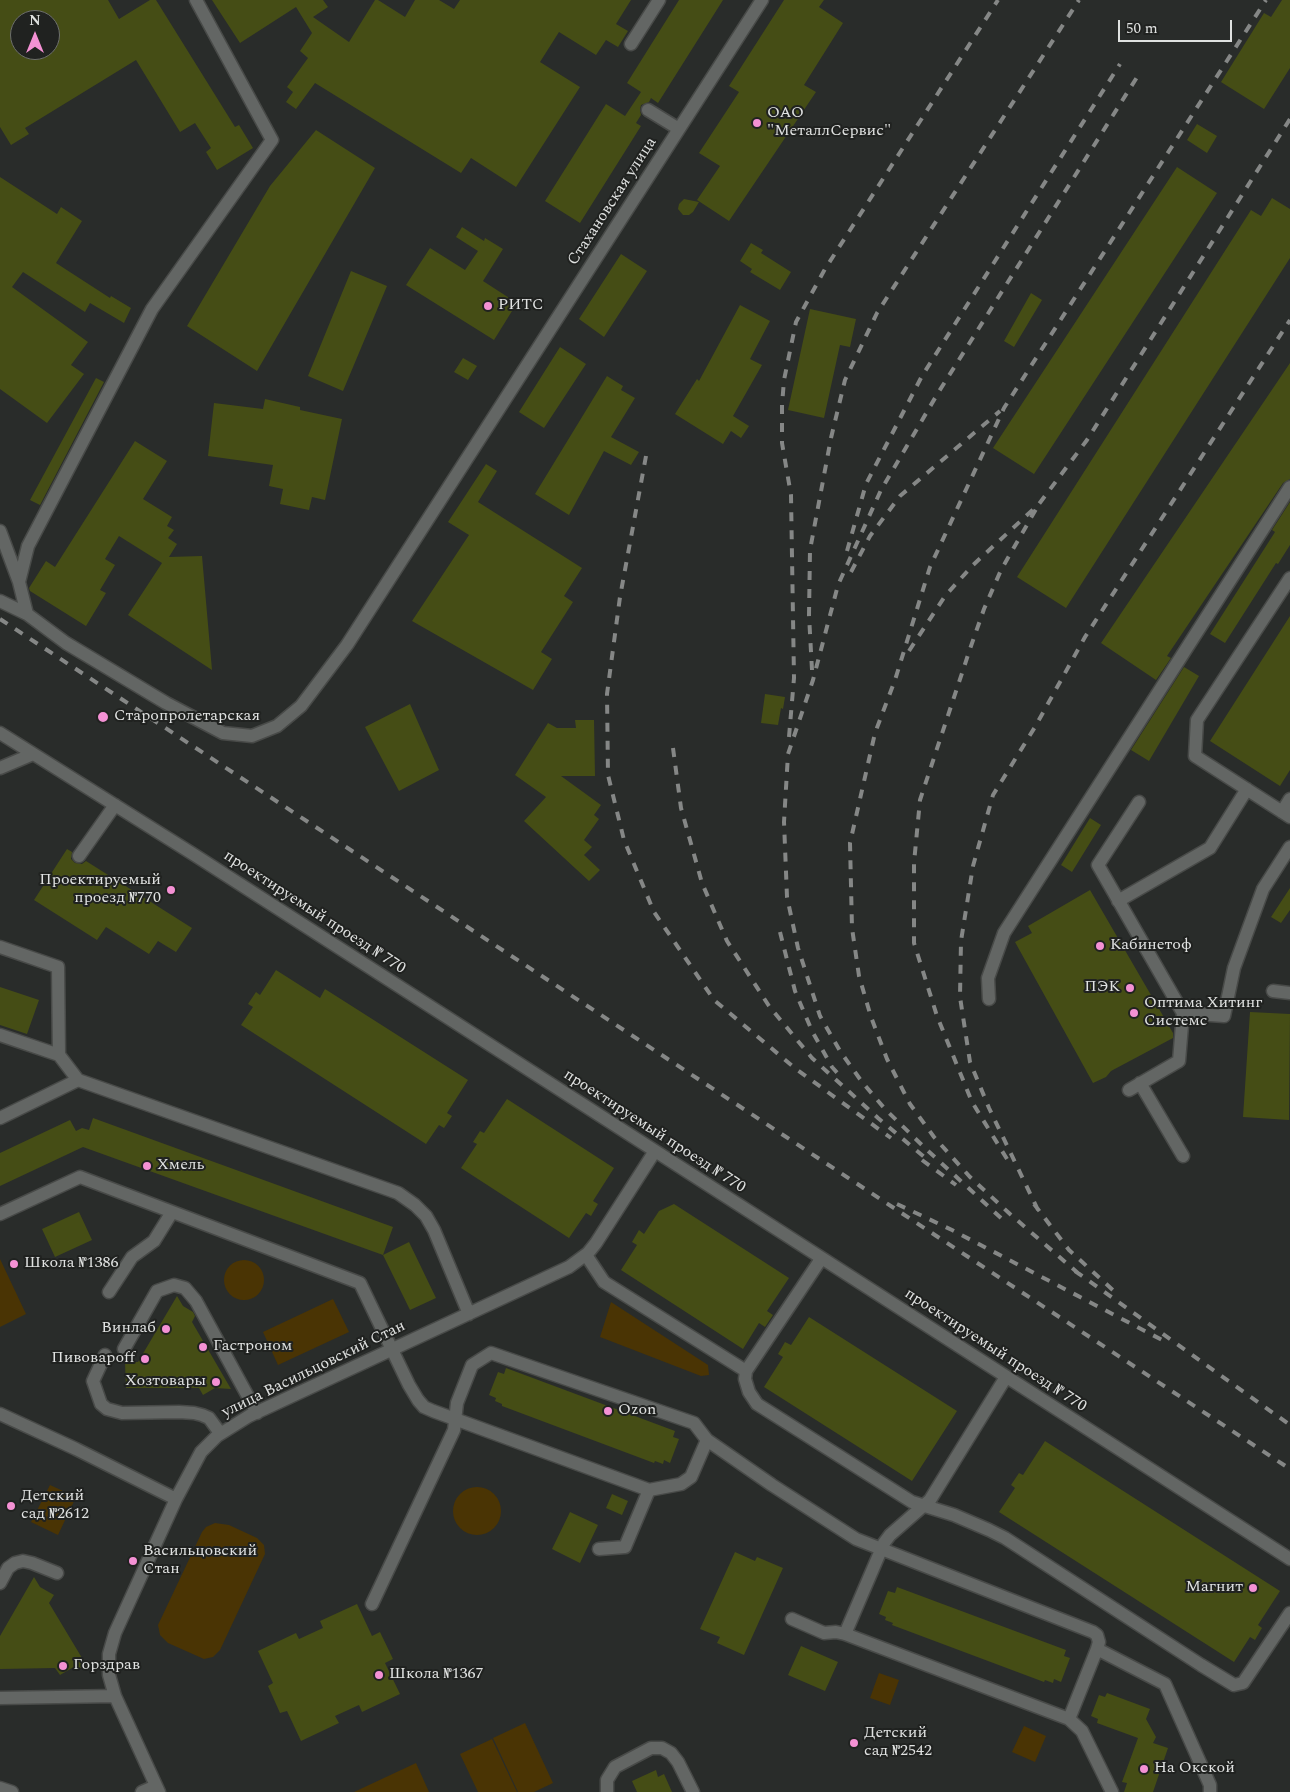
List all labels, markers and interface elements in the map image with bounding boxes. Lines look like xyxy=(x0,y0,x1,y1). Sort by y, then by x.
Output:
north arrow xyxy=(10,10,60,60)
text: N xyxy=(29,10,41,31)
scale bar xyxy=(1120,10,1234,42)
text: 50 m xyxy=(1126,17,1158,40)
place label: ОАО "МеталлСервис" xyxy=(767,104,891,142)
marker: ОАО "МеталлСервис" xyxy=(751,117,763,129)
street label: Стахановская улица xyxy=(564,134,662,270)
place label: РИТС xyxy=(498,296,544,316)
marker: РИТС xyxy=(482,300,494,312)
place label: Старопролетарская xyxy=(114,707,260,727)
marker: Старопролетарская xyxy=(96,710,110,724)
street label: проектируемый проезд № 770 xyxy=(219,847,409,979)
place label: Проектируемый проезд №770 xyxy=(39,871,161,909)
marker: Проектируемый проезд №770 xyxy=(165,884,177,896)
place label: Кабинетоф xyxy=(1110,936,1192,956)
marker: Кабинетоф xyxy=(1094,940,1106,952)
place label: ПЭК xyxy=(1084,978,1120,998)
marker: ПЭК xyxy=(1124,982,1136,994)
place label: Оптима Хитинг Системс xyxy=(1144,994,1262,1032)
marker: Оптима Хитинг Системс xyxy=(1128,1007,1140,1019)
street label: проектируемый проезд № 770 xyxy=(559,1066,749,1198)
place label: Хмель xyxy=(157,1156,204,1176)
marker: Хмель xyxy=(141,1160,153,1172)
place label: Школа №1386 xyxy=(24,1254,119,1274)
marker: Школа №1386 xyxy=(8,1258,20,1270)
street label: проектируемый проезд № 770 xyxy=(900,1285,1090,1417)
street label: улица Васильцовский Стан xyxy=(219,1317,409,1423)
place label: Винлаб xyxy=(101,1319,156,1339)
marker: Винлаб xyxy=(160,1323,172,1335)
place label: Гастроном xyxy=(213,1337,292,1357)
marker: Гастроном xyxy=(197,1341,209,1353)
place label: Пивовароff xyxy=(51,1349,135,1369)
marker: Пивовароff xyxy=(139,1353,151,1365)
place label: Хозтовары xyxy=(125,1372,206,1392)
marker: Хозтовары xyxy=(210,1376,222,1388)
place label: Ozon xyxy=(618,1401,656,1421)
marker: Ozon xyxy=(602,1405,614,1417)
place label: Детский сад №2612 xyxy=(21,1487,89,1525)
marker: Детский сад №2612 xyxy=(5,1500,17,1512)
place label: Васильцовский Стан xyxy=(143,1542,257,1580)
marker: Васильцовский Стан xyxy=(127,1555,139,1567)
place label: Магнит xyxy=(1186,1578,1243,1598)
marker: Магнит xyxy=(1247,1582,1259,1594)
place label: Горздрав xyxy=(73,1656,140,1676)
marker: Горздрав xyxy=(57,1660,69,1672)
place label: Школа №1367 xyxy=(389,1665,484,1685)
marker: Школа №1367 xyxy=(373,1669,385,1681)
place label: Детский сад №2542 xyxy=(864,1724,932,1762)
marker: Детский сад №2542 xyxy=(848,1737,860,1749)
place label: На Окской xyxy=(1154,1759,1235,1779)
marker: На Окской xyxy=(1138,1763,1150,1775)

